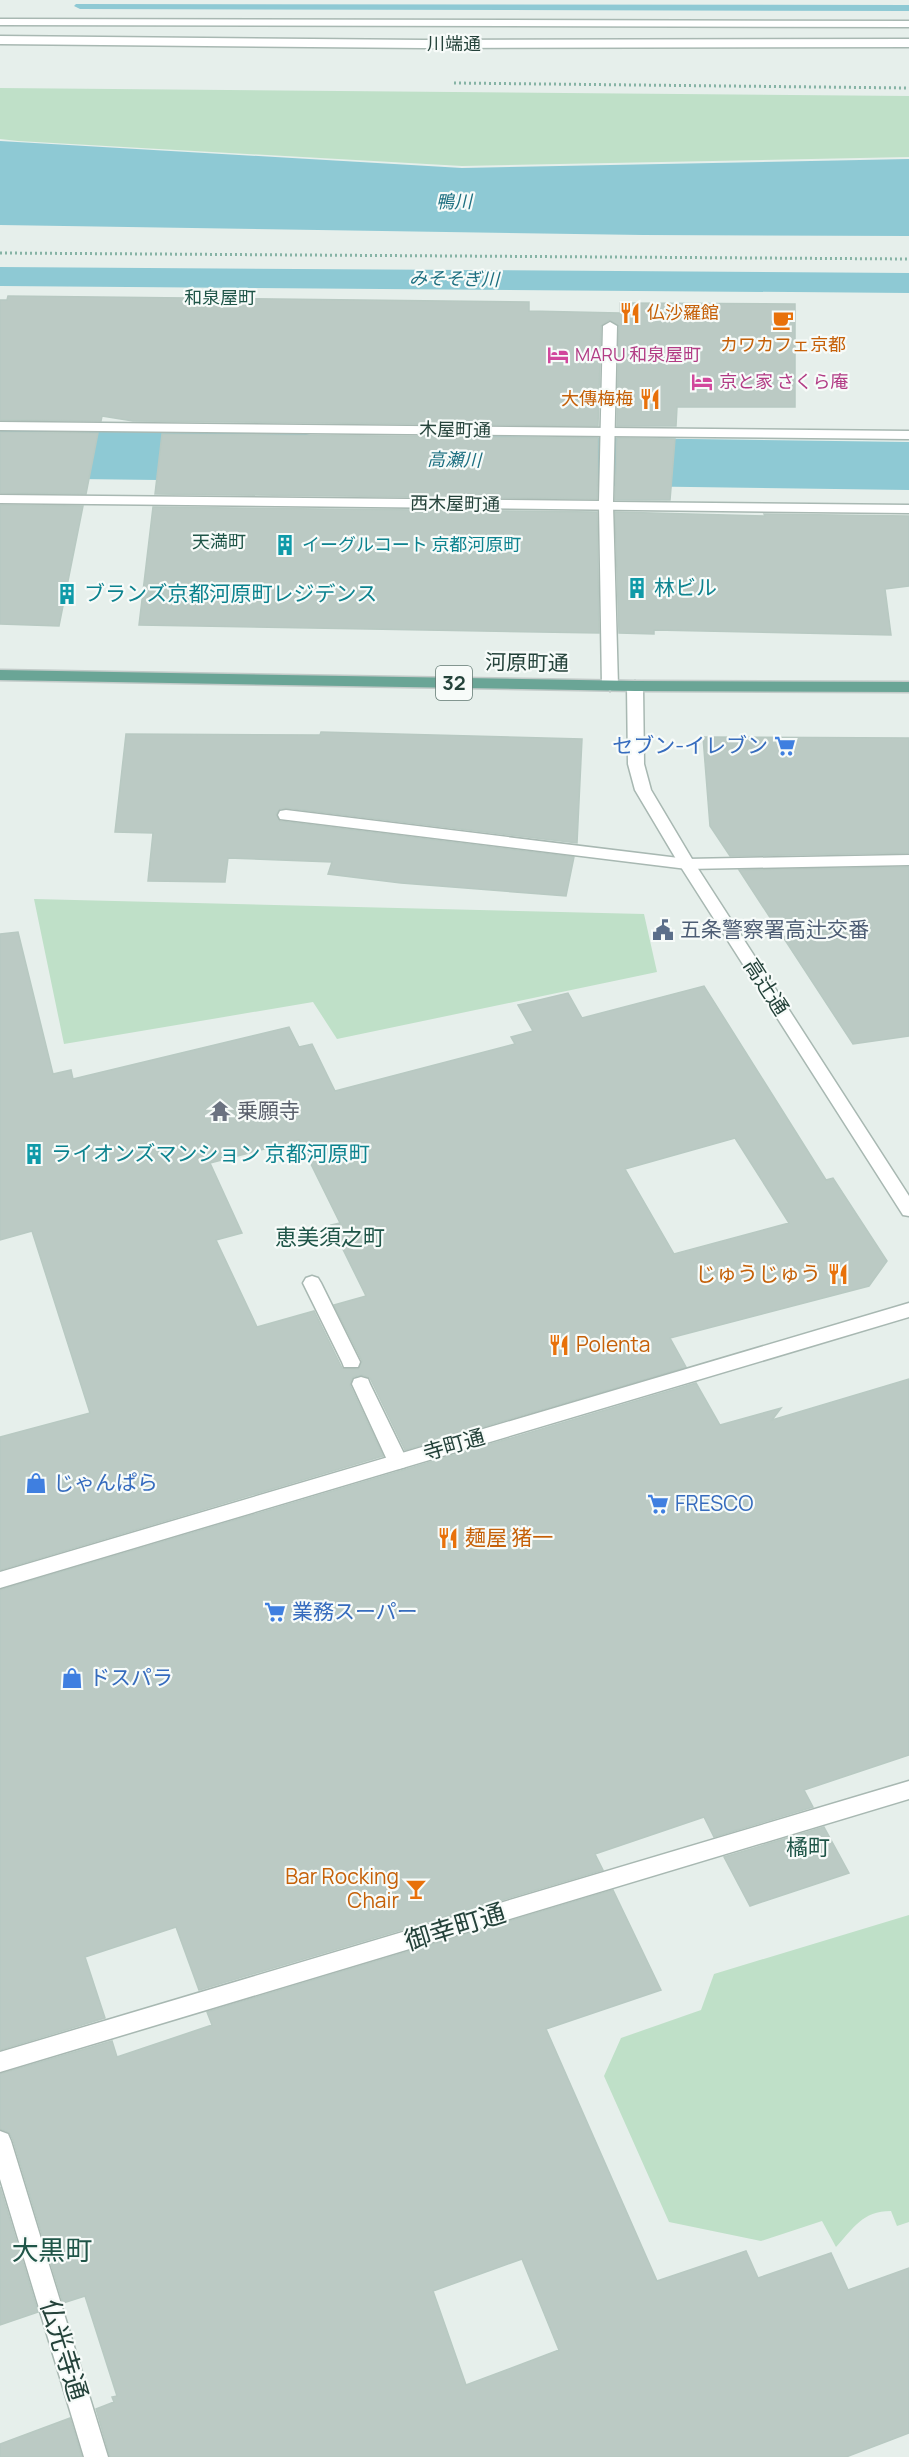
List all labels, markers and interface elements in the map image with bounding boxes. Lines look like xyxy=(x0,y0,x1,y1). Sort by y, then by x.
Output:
street label: 川端通 xyxy=(427,31,481,55)
water label: 鴨川 xyxy=(436,189,474,213)
water label: みそそぎ川 xyxy=(409,265,501,291)
district label: 和泉屋町 xyxy=(184,285,256,309)
place label: 仏沙羅館 xyxy=(647,300,719,324)
restaurant icon: 仏沙羅館 xyxy=(618,301,642,325)
cafe icon: カワカフェ京都 xyxy=(771,308,795,332)
place label: カワカフェ京都 xyxy=(720,332,846,356)
place label: MARU 和泉屋町 xyxy=(575,342,701,366)
hotel icon: MARU 和泉屋町 xyxy=(546,343,570,367)
place label: 京と家 さくら庵 xyxy=(719,369,849,393)
hotel icon: 京と家 さくら庵 xyxy=(690,370,714,394)
place label: 大傳梅梅 xyxy=(561,386,633,410)
restaurant icon: 大傳梅梅 xyxy=(638,387,662,411)
street label: 木屋町通 xyxy=(419,416,491,442)
water label: 高瀬川 xyxy=(427,447,483,472)
street label: 西木屋町通 xyxy=(410,490,500,516)
district label: 天満町 xyxy=(192,529,246,553)
place label: イーグルコート 京都河原町 xyxy=(302,532,521,556)
building icon: イーグルコート 京都河原町 xyxy=(273,533,297,557)
place label: 林ビル xyxy=(654,573,717,601)
building icon: 林ビル xyxy=(625,576,649,600)
place label: ブランズ京都河原町レジデンス xyxy=(84,579,377,607)
building icon: ブランズ京都河原町レジデンス xyxy=(55,582,79,606)
street label: 河原町通 xyxy=(485,647,569,677)
road number: 32 xyxy=(436,666,472,700)
place label: セブン-イレブン xyxy=(612,731,768,759)
supermarket icon: セブン-イレブン xyxy=(773,734,797,758)
place label: 五条警察署高辻交番 xyxy=(680,915,869,943)
public building icon: 五条警察署高辻交番 xyxy=(651,918,675,942)
street label: 高辻通 xyxy=(738,952,796,1020)
place label: 乗願寺 xyxy=(237,1096,300,1124)
temple icon: 乗願寺 xyxy=(208,1099,232,1123)
place label: ライオンズマンション 京都河原町 xyxy=(51,1139,370,1167)
building icon: ライオンズマンション 京都河原町 xyxy=(22,1142,46,1166)
district label: 恵美須之町 xyxy=(275,1222,385,1252)
place label: じゅうじゅう xyxy=(695,1259,821,1287)
restaurant icon: じゅうじゅう xyxy=(826,1262,850,1286)
place label: Polenta xyxy=(576,1330,650,1358)
restaurant icon: Polenta xyxy=(547,1333,571,1357)
street label: 寺町通 xyxy=(420,1422,488,1466)
place label: じゃんぱら xyxy=(53,1468,158,1496)
shop icon: じゃんぱら xyxy=(24,1471,48,1495)
place label: FRESCO xyxy=(675,1489,753,1517)
supermarket icon: FRESCO xyxy=(646,1492,670,1516)
place label: 麺屋 猪一 xyxy=(465,1523,553,1551)
restaurant icon: 麺屋 猪一 xyxy=(436,1526,460,1550)
place label: 業務スーパー xyxy=(292,1597,418,1625)
supermarket icon: 業務スーパー xyxy=(263,1600,287,1624)
place label: ドスパラ xyxy=(89,1663,173,1691)
shop icon: ドスパラ xyxy=(60,1666,84,1690)
district label: 橘町 xyxy=(786,1832,830,1862)
place label: Bar Rocking Chair xyxy=(285,1862,399,1914)
bar icon: Bar Rocking Chair xyxy=(404,1877,428,1901)
street label: 御幸町通 xyxy=(400,1894,510,1958)
district label: 大黒町 xyxy=(12,2231,93,2268)
street label: 仏光寺通 xyxy=(33,2295,97,2405)

